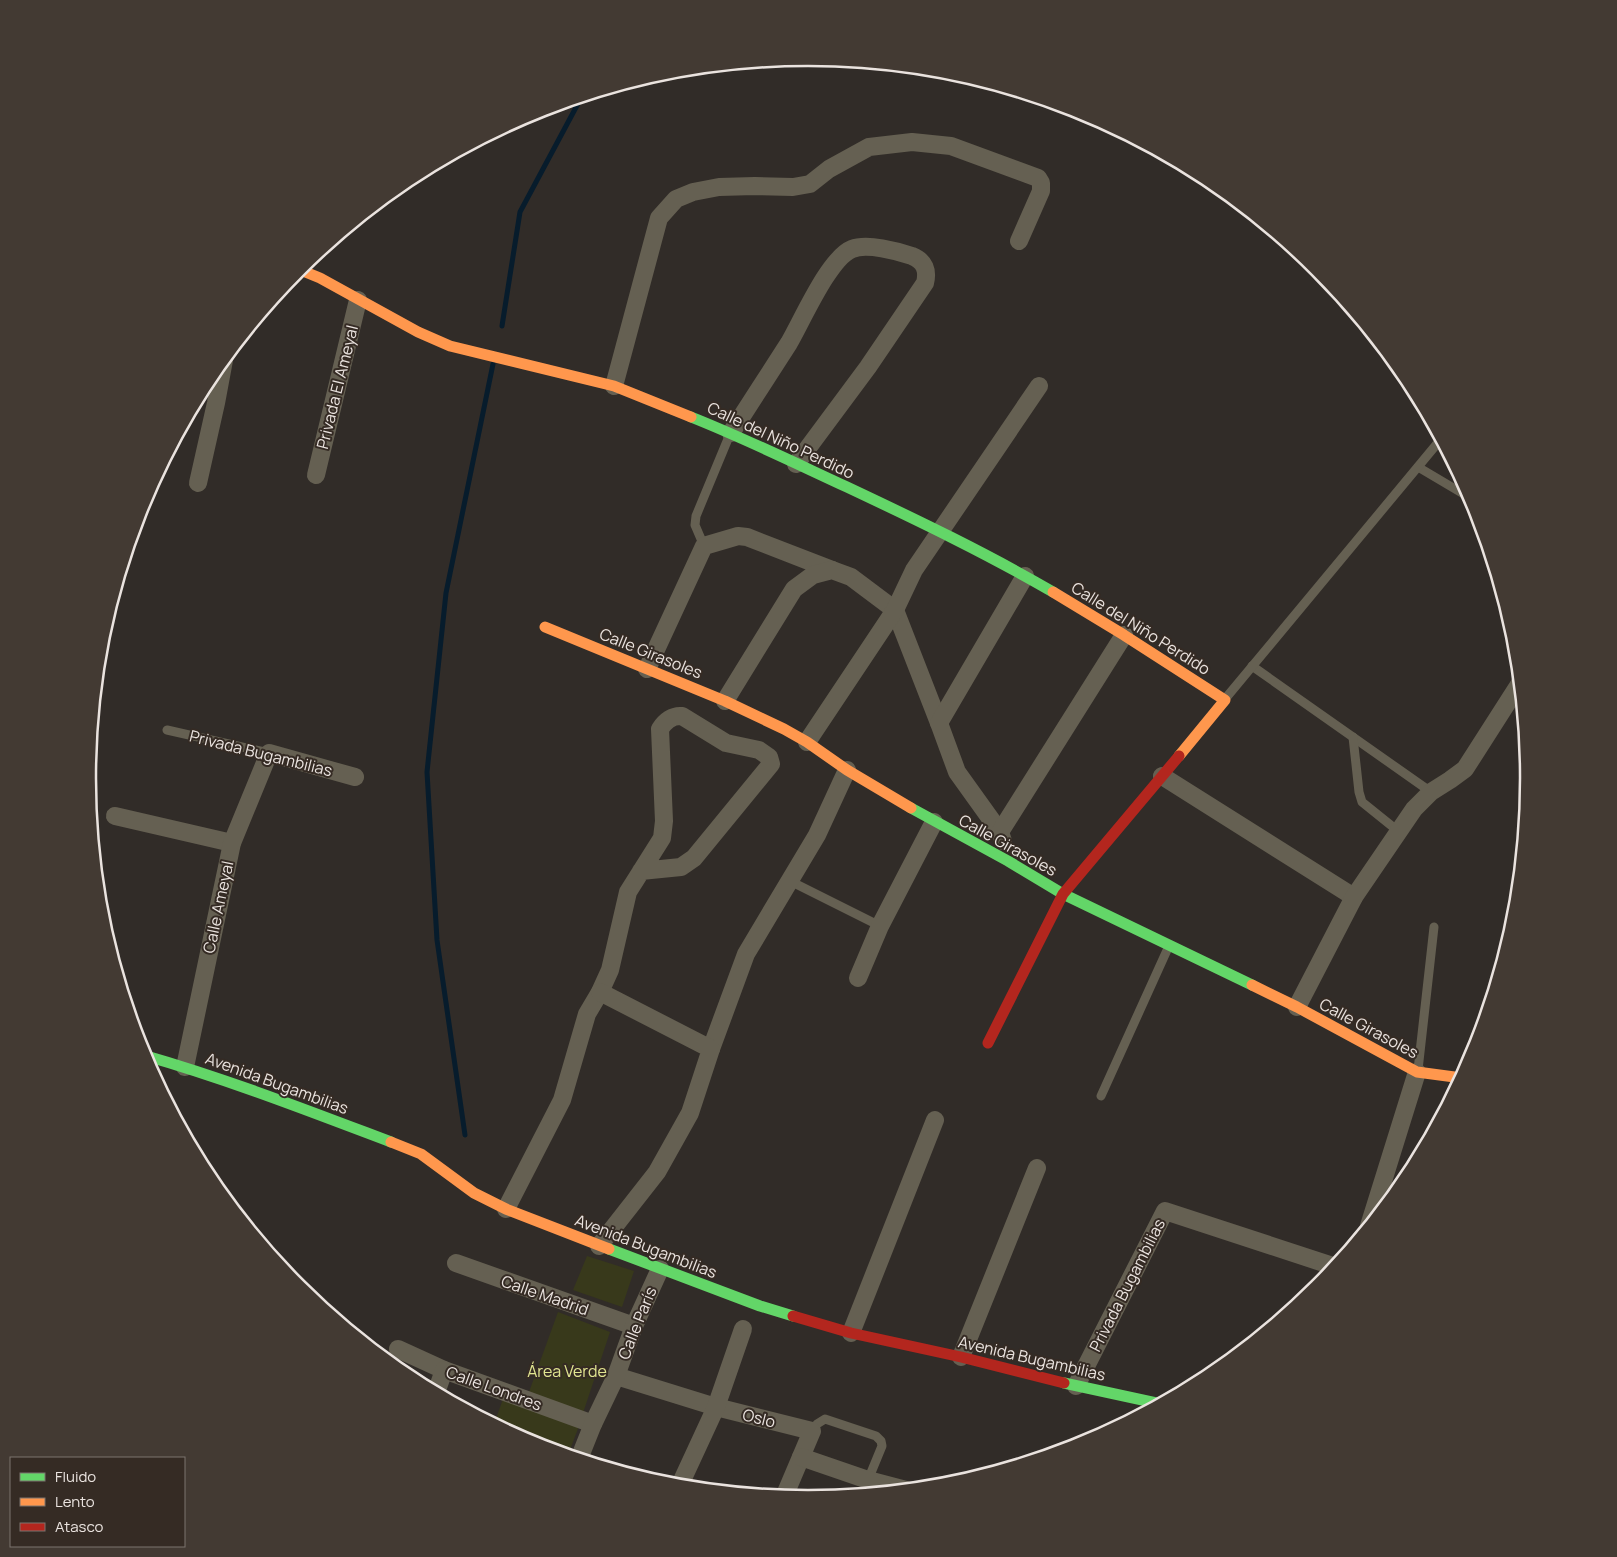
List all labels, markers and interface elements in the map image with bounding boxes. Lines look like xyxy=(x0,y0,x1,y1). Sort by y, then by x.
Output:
street label: Privada El Ameyal xyxy=(311,323,363,451)
street label: Calle del Niño Perdido xyxy=(704,396,858,484)
street label: Calle del Niño Perdido xyxy=(1067,576,1215,680)
street label: Calle Girasoles xyxy=(596,622,706,684)
street label: Privada Bugambilias xyxy=(187,725,335,781)
street label: Calle Girasoles xyxy=(955,809,1061,881)
street label: Calle Ameyal xyxy=(197,859,239,955)
street label: Calle Girasoles xyxy=(1316,993,1422,1063)
street label: Avenida Bugambilias xyxy=(203,1047,351,1119)
street label: Avenida Bugambilias xyxy=(572,1209,720,1283)
street label: Privada Bugambilias xyxy=(1084,1215,1170,1355)
street label: Calle Madrid xyxy=(498,1270,592,1320)
street label: Calle París xyxy=(612,1283,662,1363)
street label: Avenida Bugambilias xyxy=(956,1330,1108,1386)
park label: Área Verde xyxy=(527,1360,607,1382)
street label: Calle Londres xyxy=(443,1361,545,1415)
street label: Oslo xyxy=(740,1403,778,1433)
legend xyxy=(10,1457,185,1547)
text: Fluido xyxy=(55,1466,96,1487)
text: Lento xyxy=(55,1491,95,1512)
text: Atasco xyxy=(55,1516,103,1537)

